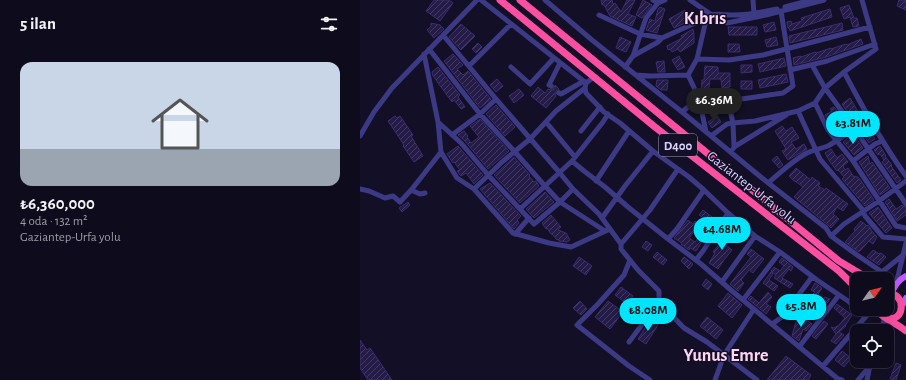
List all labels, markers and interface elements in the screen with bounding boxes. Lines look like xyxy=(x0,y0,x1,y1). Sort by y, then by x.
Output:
district label: Kıbrıs xyxy=(684,10,726,28)
icon: filters xyxy=(318,13,340,35)
text: 5 ilan xyxy=(20,15,56,32)
icon: home xyxy=(144,88,216,160)
pin: ₺6.36M xyxy=(681,88,747,122)
text: ₺6.36M xyxy=(695,94,733,107)
pin: ₺3.81M xyxy=(820,111,886,145)
text: ₺3.81M xyxy=(835,117,871,130)
road number: D400 xyxy=(659,134,697,156)
street label: Gaziantep-Urfa yolu xyxy=(704,149,798,227)
text: ₺6,360,000 xyxy=(20,195,95,212)
text: 4 oda · 132 m² xyxy=(20,215,88,228)
pin: ₺4.68M xyxy=(689,217,755,251)
text: ₺4.68M xyxy=(703,223,741,236)
text: Gaziantep-Urfa yolu xyxy=(20,231,121,244)
north arrow xyxy=(850,272,894,316)
map controls xyxy=(850,272,894,368)
pin: ₺5.8M xyxy=(773,294,829,328)
pin: ₺8.08M xyxy=(615,298,681,332)
text: ₺5.8M xyxy=(785,300,817,313)
text: ₺8.08M xyxy=(628,304,668,317)
button: locate xyxy=(850,324,894,368)
district label: Yunus Emre xyxy=(684,347,768,365)

